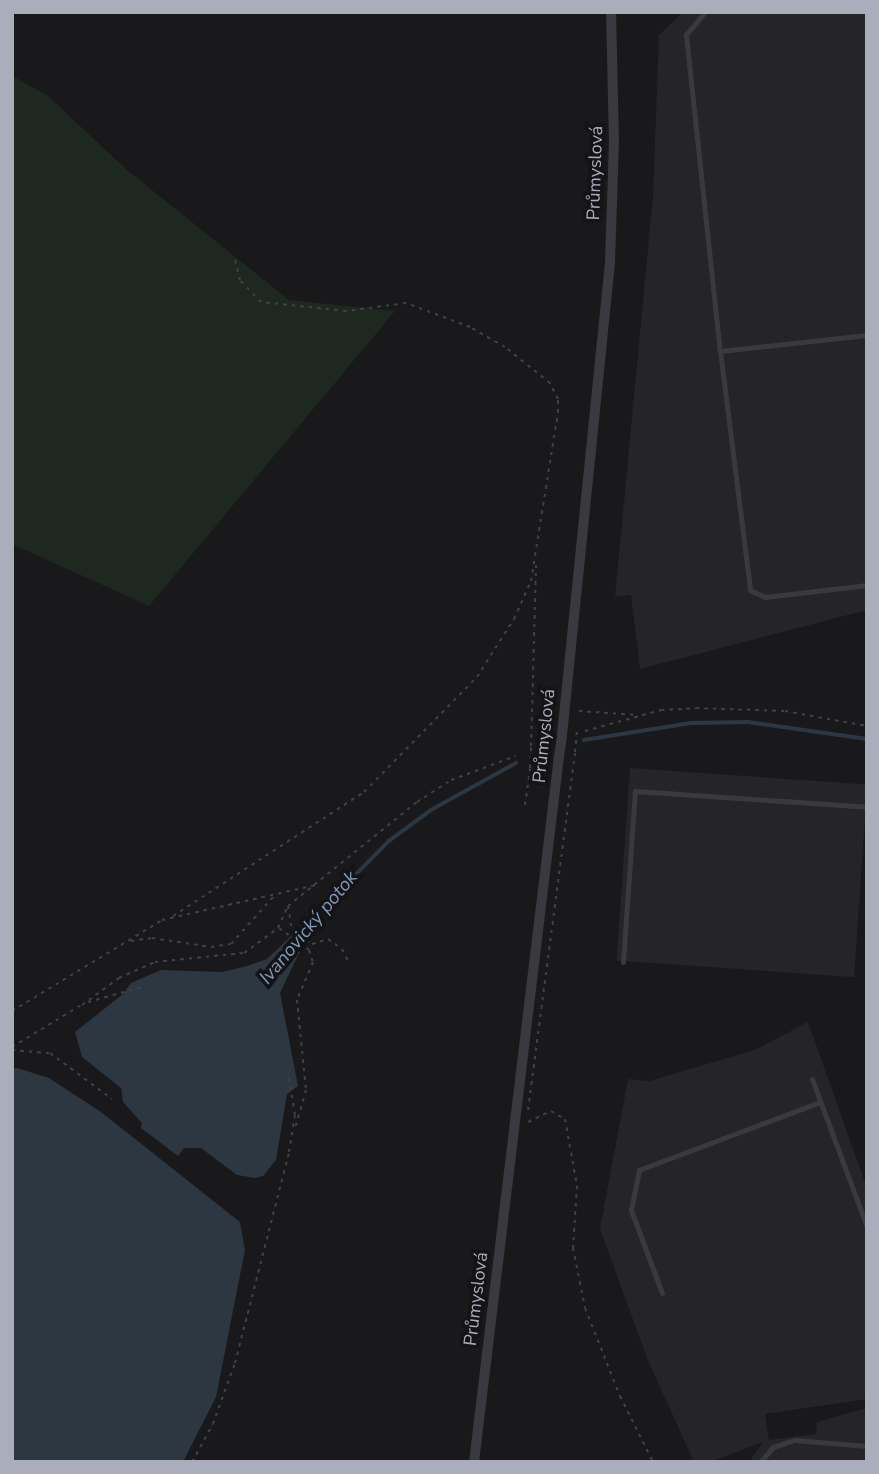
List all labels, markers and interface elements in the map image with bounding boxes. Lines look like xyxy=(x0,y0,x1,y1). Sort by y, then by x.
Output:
street label: Průmyslová xyxy=(583,125,607,221)
street label: Průmyslová xyxy=(528,688,560,784)
water label: Ivanovický potok xyxy=(255,867,363,989)
street label: Průmyslová xyxy=(460,1251,492,1347)

